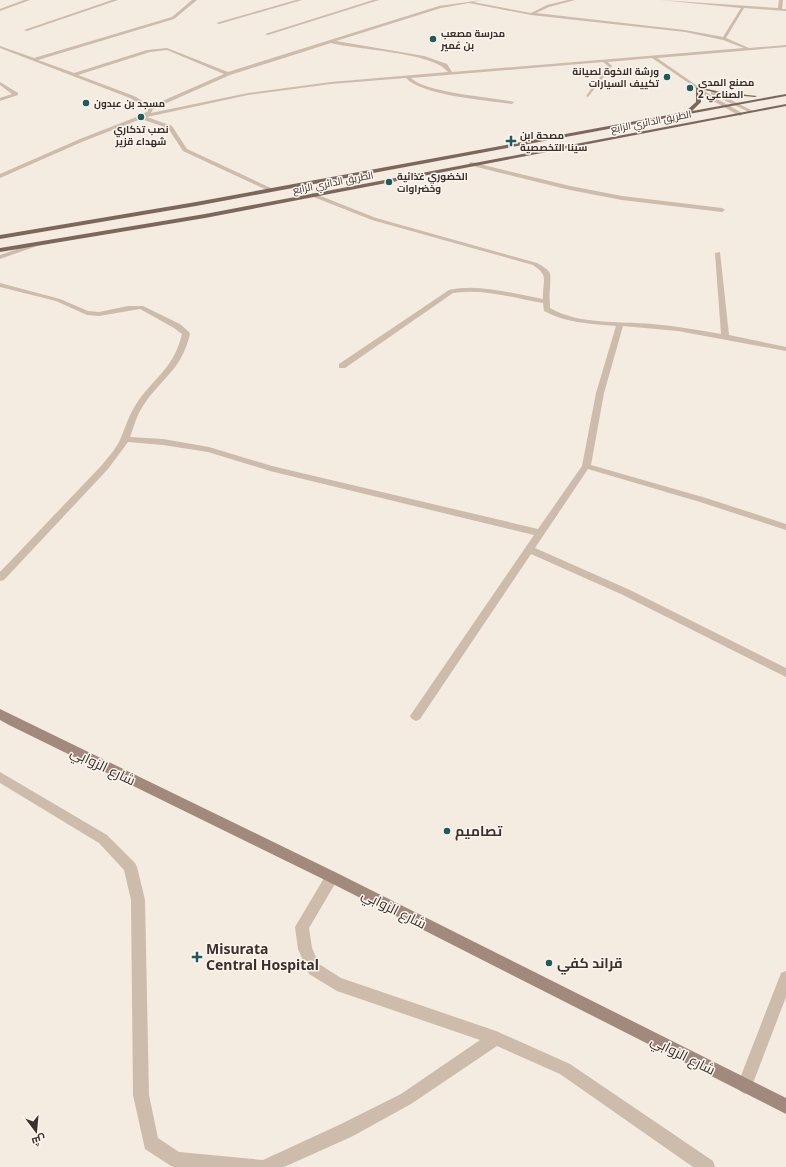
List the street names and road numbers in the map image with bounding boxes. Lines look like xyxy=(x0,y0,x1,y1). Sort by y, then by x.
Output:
street label: الطريق الدائري الرابع xyxy=(610,106,693,137)
street label: الطريق الدائري الرابع xyxy=(292,167,375,198)
street label: شارع الزوابي xyxy=(66,742,139,792)
street label: شارع الزوابي xyxy=(357,884,430,936)
street label: شارع الزوابي xyxy=(646,1030,719,1082)

